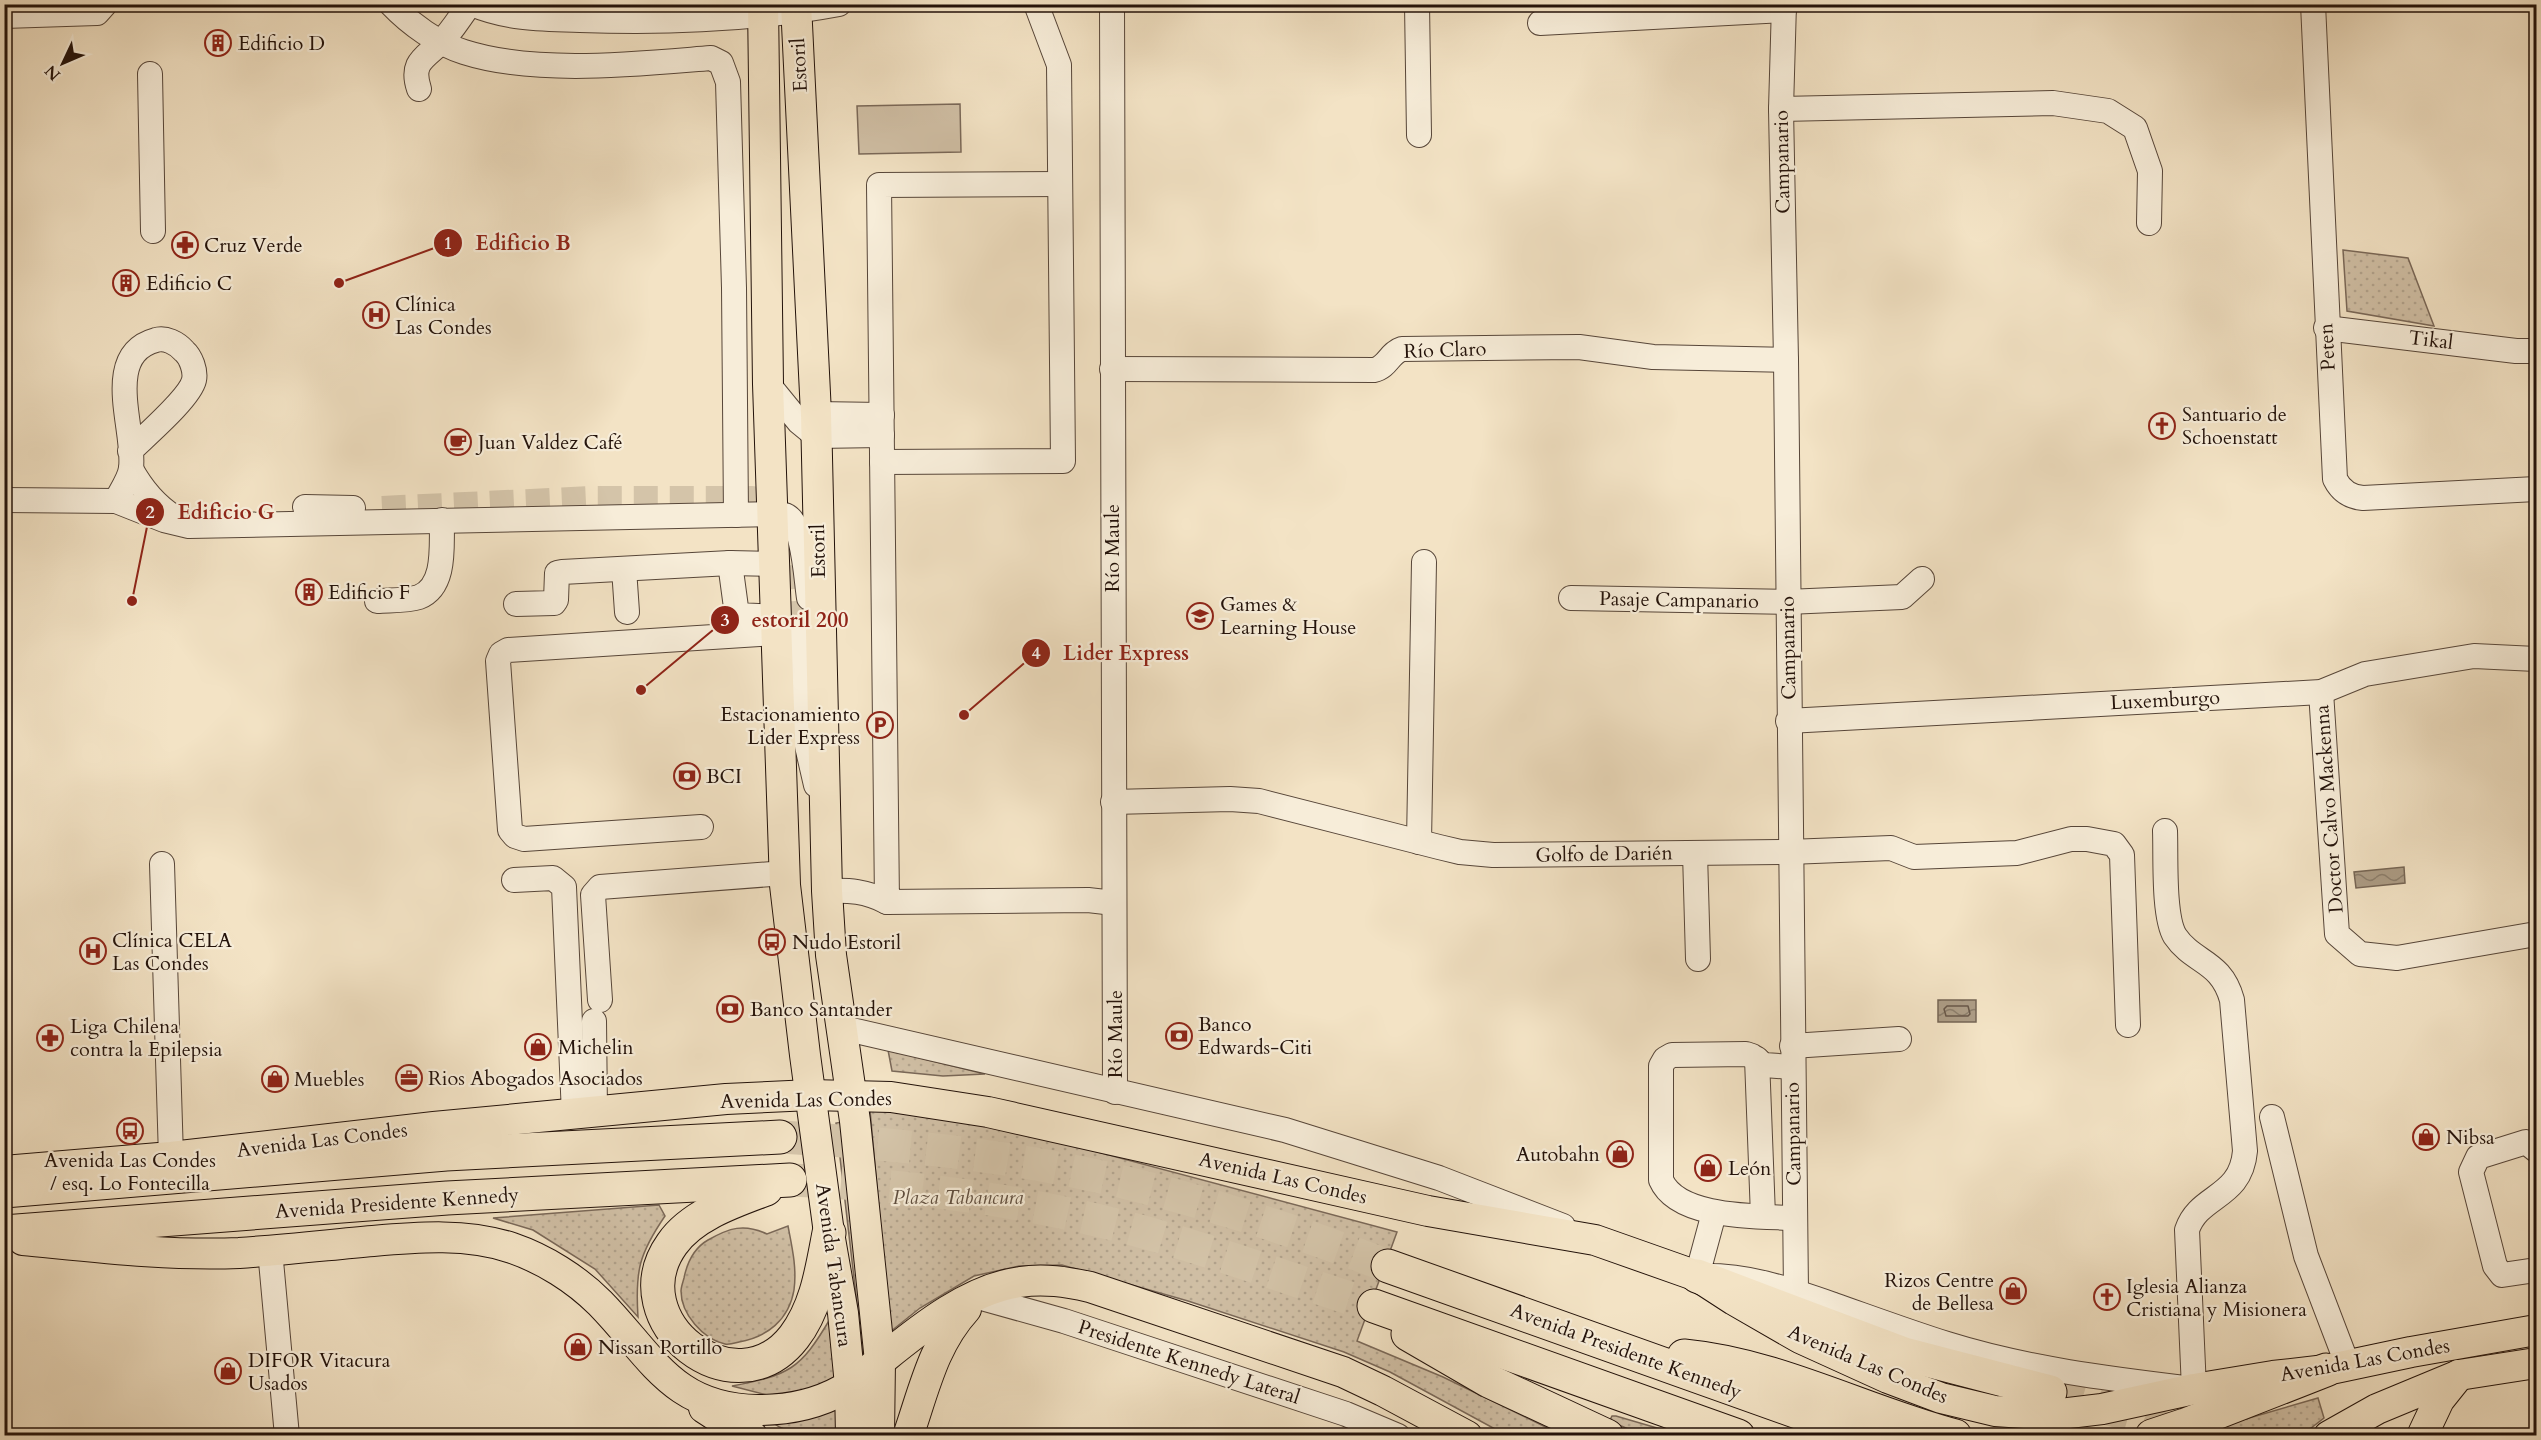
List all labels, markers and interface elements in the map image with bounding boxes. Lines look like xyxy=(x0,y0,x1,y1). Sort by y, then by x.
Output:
building icon: Edificio D xyxy=(203,28,233,58)
place label: Edificio D xyxy=(238,30,325,57)
north arrow xyxy=(33,33,93,93)
street label: Estoril xyxy=(784,37,814,93)
text: N xyxy=(40,60,66,85)
street label: Campanario xyxy=(1768,110,1796,214)
callout: Edificio B xyxy=(433,223,582,262)
text: Edificio B xyxy=(475,229,571,258)
pharmacy icon: Cruz Verde xyxy=(170,230,200,260)
text: 1 xyxy=(443,231,453,256)
place label: Cruz Verde xyxy=(204,232,303,259)
building icon: Edificio C xyxy=(111,268,141,298)
place label: Edificio C xyxy=(146,270,232,297)
place label: Clínica Las Condes xyxy=(395,291,492,341)
hospital icon: Clínica Las Condes xyxy=(361,300,391,330)
street label: Peten xyxy=(2312,322,2342,372)
street label: Tikal xyxy=(2407,324,2455,356)
street label: Río Claro xyxy=(1403,335,1487,365)
place label: Santuario de Schoenstatt xyxy=(2182,401,2287,451)
church icon: Santuario de Schoenstatt xyxy=(2147,411,2177,441)
cafe icon: Juan Valdez Café xyxy=(443,427,473,457)
place label: Juan Valdez Café xyxy=(475,429,623,456)
callout: Edificio G xyxy=(135,492,286,531)
text: Edificio G xyxy=(177,498,275,527)
text: 2 xyxy=(145,500,155,525)
street label: Río Maule xyxy=(1099,504,1126,592)
street label: Estoril xyxy=(804,524,832,578)
building icon: Edificio F xyxy=(294,577,324,607)
place label: Edificio F xyxy=(328,579,410,606)
street label: Pasaje Campanario xyxy=(1599,585,1759,615)
place label: Games & Learning House xyxy=(1220,591,1356,641)
street label: Campanario xyxy=(1774,596,1802,700)
callout: estoril 200 xyxy=(710,601,861,640)
school or university icon: Games & Learning House xyxy=(1185,601,1215,631)
text: estoril 200 xyxy=(752,606,849,635)
text: 3 xyxy=(720,608,730,633)
callout: Lider Express xyxy=(1021,634,1201,673)
text: Lider Express xyxy=(1063,639,1189,668)
text: 4 xyxy=(1031,641,1041,666)
street label: Luxemburgo xyxy=(2109,684,2221,716)
place label: Estacionamiento Lider Express xyxy=(720,701,860,751)
street label: Doctor Calvo Mackenna xyxy=(2308,703,2350,914)
parking icon: Estacionamiento Lider Express xyxy=(865,710,895,740)
bank icon: BCI xyxy=(672,761,702,791)
place label: BCI xyxy=(706,763,742,790)
street label: Golfo de Darién xyxy=(1535,839,1674,869)
place label: Clínica CELA Las Condes xyxy=(112,927,233,977)
bus stop icon: Nudo Estoril xyxy=(757,927,787,957)
place label: Nudo Estoril xyxy=(792,929,901,956)
hospital icon: Clínica CELA Las Condes xyxy=(78,936,108,966)
street label: Río Maule xyxy=(1102,990,1129,1078)
bank icon: Banco Santander xyxy=(715,994,745,1024)
place label: Banco Santander xyxy=(750,996,893,1023)
place label: Banco Edwards-Citi xyxy=(1198,1011,1312,1061)
place label: Liga Chilena contra la Epilepsia xyxy=(70,1013,223,1063)
bank icon: Banco Edwards-Citi xyxy=(1164,1021,1194,1051)
pharmacy icon: Liga Chilena contra la Epilepsia xyxy=(35,1023,65,1053)
shop icon: Michelin xyxy=(523,1032,553,1062)
place label: Michelin xyxy=(558,1034,634,1061)
office icon: Rios Abogados Asociados xyxy=(394,1063,424,1093)
shop icon: Muebles xyxy=(260,1064,290,1094)
place label: Rios Abogados Asociados xyxy=(428,1065,643,1092)
place label: Muebles xyxy=(294,1066,365,1093)
street label: Campanario xyxy=(1779,1082,1807,1186)
street label: Avenida Las Condes xyxy=(720,1085,892,1115)
bus stop icon: Avenida Las Condes / esq. Lo Fontecilla xyxy=(115,1116,145,1146)
street label: Avenida Las Condes xyxy=(235,1116,409,1164)
shop icon: Nibsa xyxy=(2411,1122,2441,1152)
place label: Nibsa xyxy=(2446,1124,2495,1151)
shop icon: Autobahn xyxy=(1605,1139,1635,1169)
place label: Autobahn xyxy=(1516,1141,1601,1168)
street label: Avenida Las Condes xyxy=(1196,1146,1370,1210)
place label: Avenida Las Condes / esq. Lo Fontecilla xyxy=(44,1147,216,1197)
shop icon: León xyxy=(1693,1153,1723,1183)
place label: León xyxy=(1728,1155,1772,1182)
street label: Avenida Presidente Kennedy xyxy=(274,1181,520,1225)
street label: Avenida Tabancura xyxy=(809,1181,859,1349)
park label: Plaza Tabancura xyxy=(892,1184,1024,1211)
place label: Rizos Centre de Bellesa xyxy=(1884,1267,1994,1317)
place label: Iglesia Alianza Cristiana y Misionera xyxy=(2126,1273,2307,1323)
shop icon: Rizos Centre de Bellesa xyxy=(1998,1276,2028,1306)
church icon: Iglesia Alianza Cristiana y Misionera xyxy=(2092,1282,2122,1312)
street label: Avenida Presidente Kennedy xyxy=(1507,1297,1746,1406)
street label: Presidente Kennedy Lateral xyxy=(1075,1313,1303,1411)
street label: Avenida Las Condes xyxy=(1784,1318,1952,1410)
shop icon: Nissan Portillo xyxy=(563,1332,593,1362)
street label: Avenida Las Condes xyxy=(2278,1332,2452,1388)
place label: Nissan Portillo xyxy=(598,1334,722,1361)
place label: DIFOR Vitacura Usados xyxy=(248,1347,391,1397)
shop icon: DIFOR Vitacura Usados xyxy=(213,1356,243,1386)

